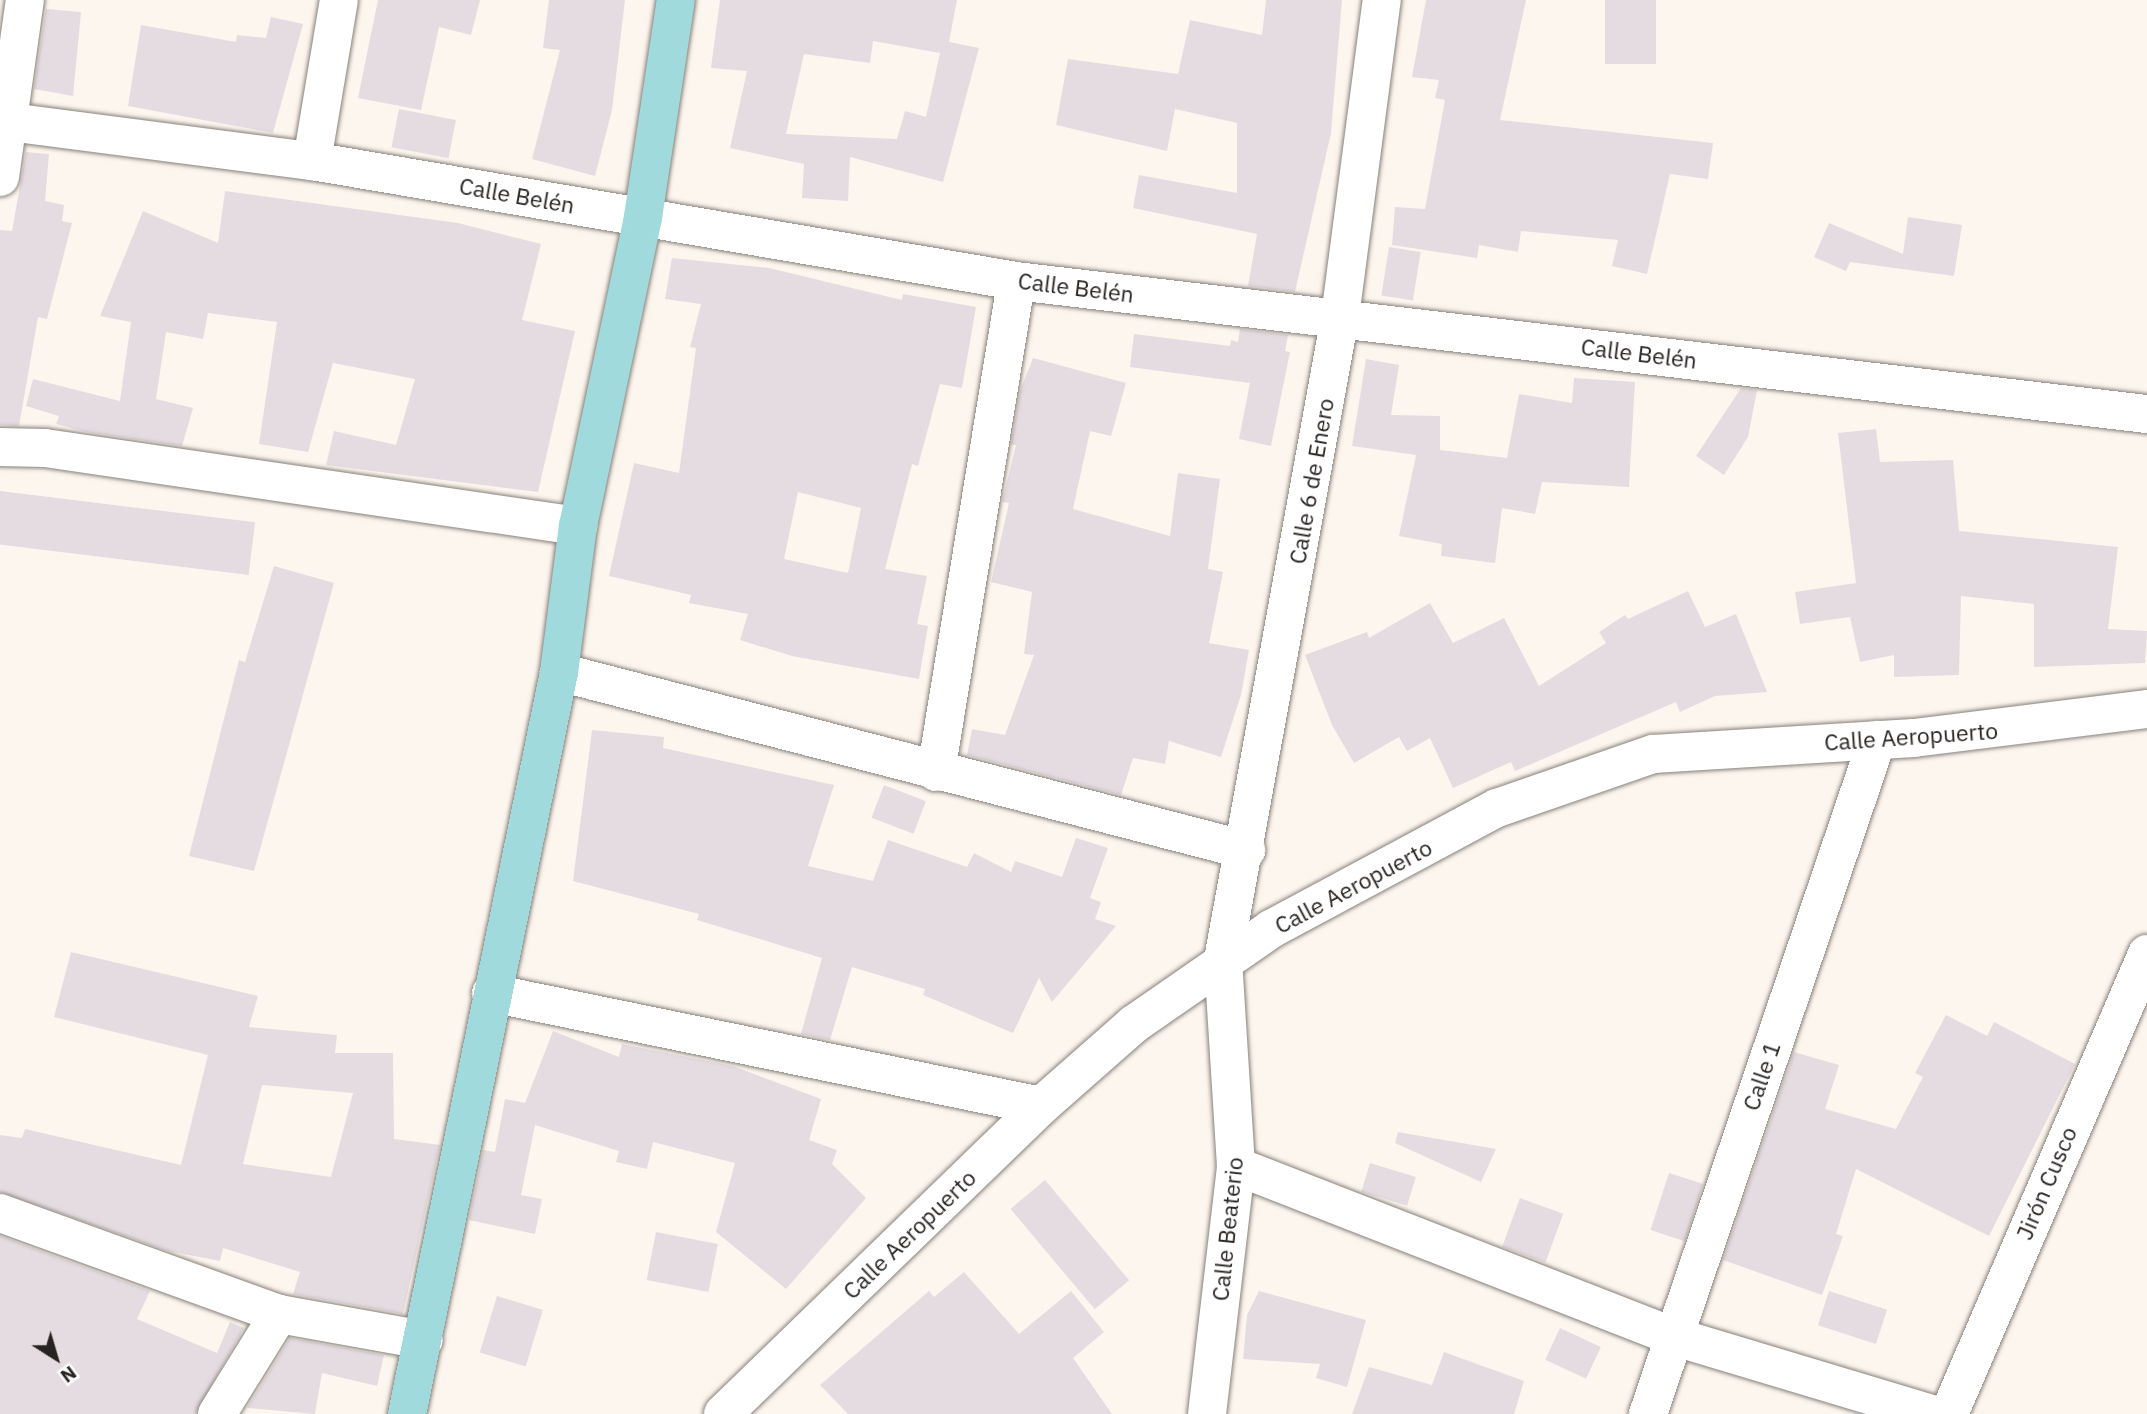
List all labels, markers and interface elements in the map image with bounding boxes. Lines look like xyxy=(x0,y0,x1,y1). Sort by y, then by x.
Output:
street label: Calle Belén xyxy=(457,171,577,219)
street label: Calle Belén xyxy=(1016,266,1136,308)
street label: Calle Belén xyxy=(1579,332,1699,374)
street label: Calle 6 de Enero xyxy=(1283,396,1339,566)
street label: Calle Aeropuerto xyxy=(1823,716,1999,756)
street label: Calle Aeropuerto xyxy=(1270,833,1436,939)
street label: Calle 1 xyxy=(1736,1038,1786,1114)
street label: Jirón Cusco xyxy=(2010,1122,2082,1244)
street label: Calle Beaterio xyxy=(1206,1156,1248,1302)
street label: Calle Aeropuerto xyxy=(837,1164,981,1304)
north arrow xyxy=(21,1323,91,1393)
text: N xyxy=(56,1361,81,1388)

